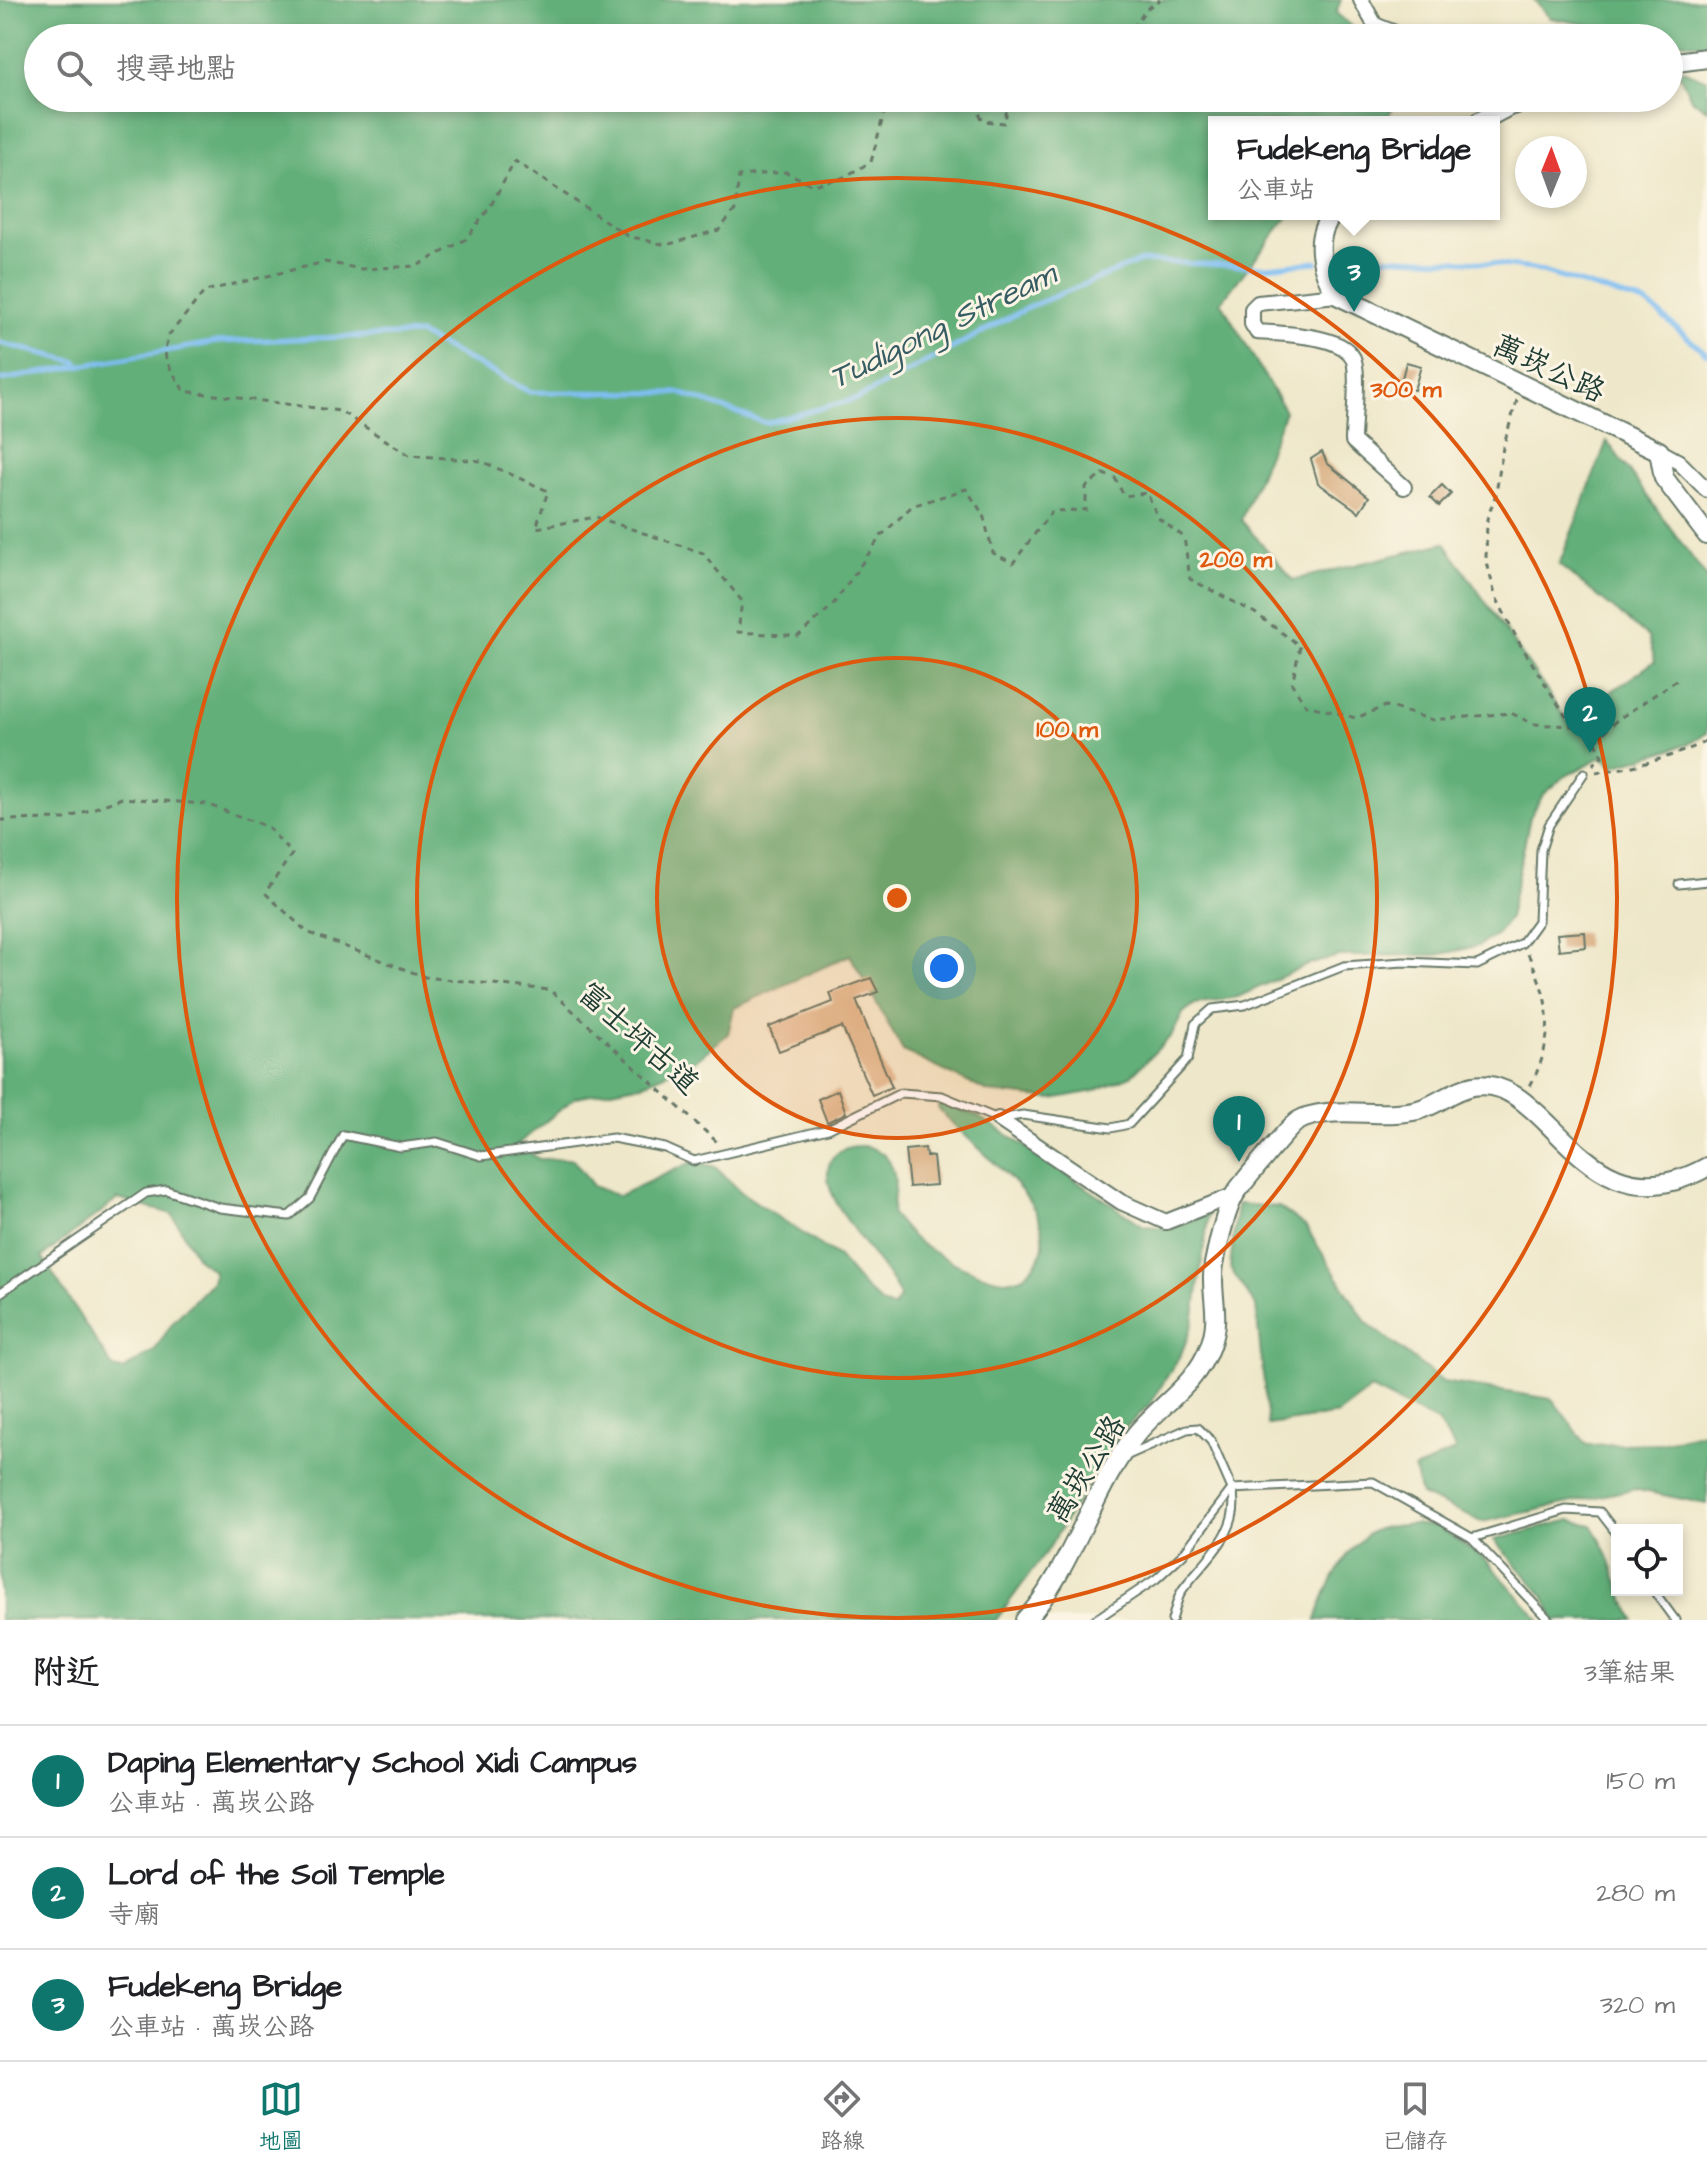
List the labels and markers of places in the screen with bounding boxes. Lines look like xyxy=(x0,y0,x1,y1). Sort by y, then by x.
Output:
pin: 3 xyxy=(1328,246,1380,312)
pin: 2 xyxy=(1564,687,1616,753)
centre of rings xyxy=(883,884,911,912)
pin: 1 xyxy=(1213,1096,1265,1162)

